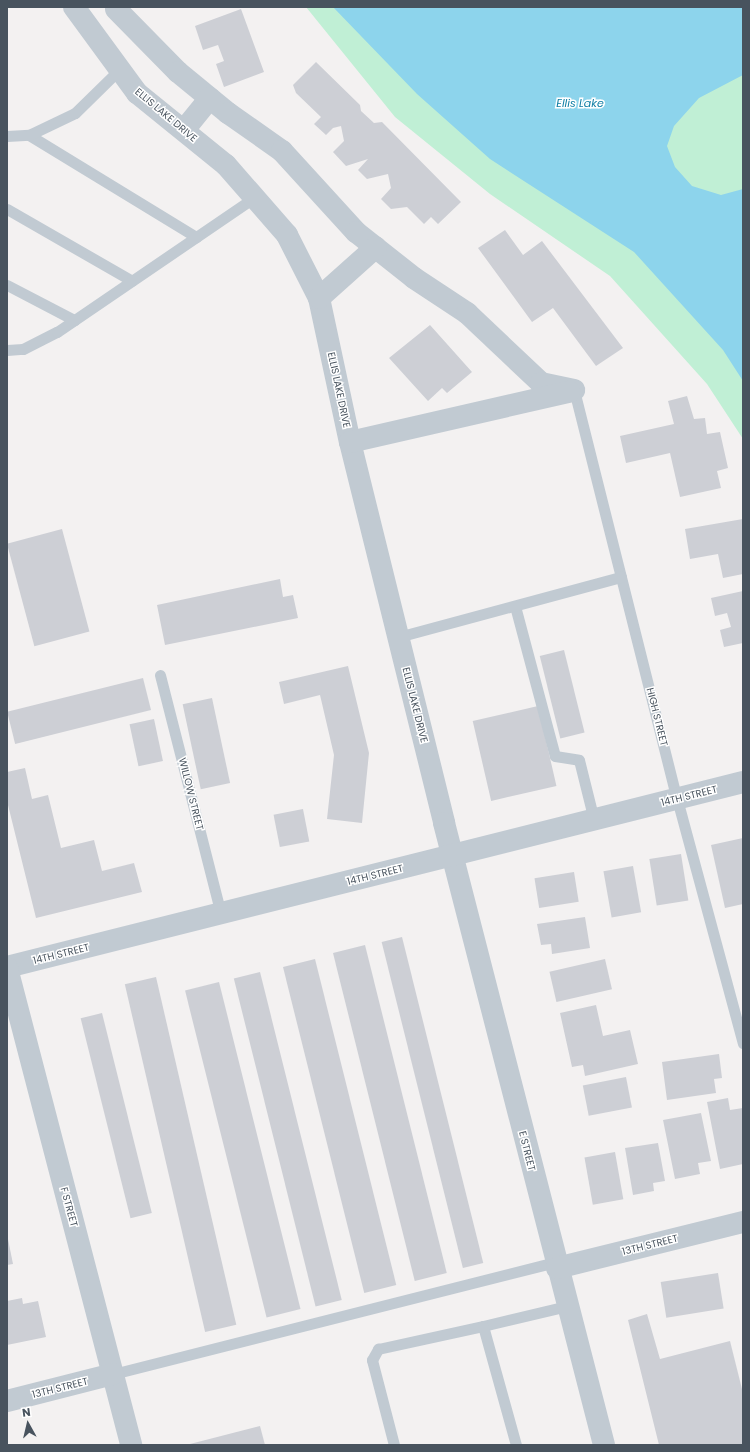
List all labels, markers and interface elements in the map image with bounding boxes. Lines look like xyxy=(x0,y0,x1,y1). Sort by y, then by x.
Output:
street label: ELLIS LAKE DRIVE xyxy=(133,86,199,144)
water label: Ellis Lake xyxy=(556,96,604,110)
street label: ELLIS LAKE DRIVE xyxy=(325,351,353,429)
street label: ELLIS LAKE DRIVE xyxy=(400,666,430,744)
street label: HIGH STREET xyxy=(644,687,670,747)
street label: WILLOW STREET xyxy=(176,757,206,831)
street label: 14TH STREET xyxy=(660,783,718,809)
street label: 14TH STREET xyxy=(346,862,404,888)
street label: 14TH STREET xyxy=(32,941,90,967)
street label: E STREET xyxy=(516,1130,538,1172)
street label: F STREET xyxy=(58,1186,80,1228)
street label: 13TH STREET xyxy=(621,1232,679,1258)
street label: 13TH STREET xyxy=(31,1375,89,1401)
north arrow xyxy=(8,1404,48,1444)
text: N xyxy=(21,1404,32,1421)

